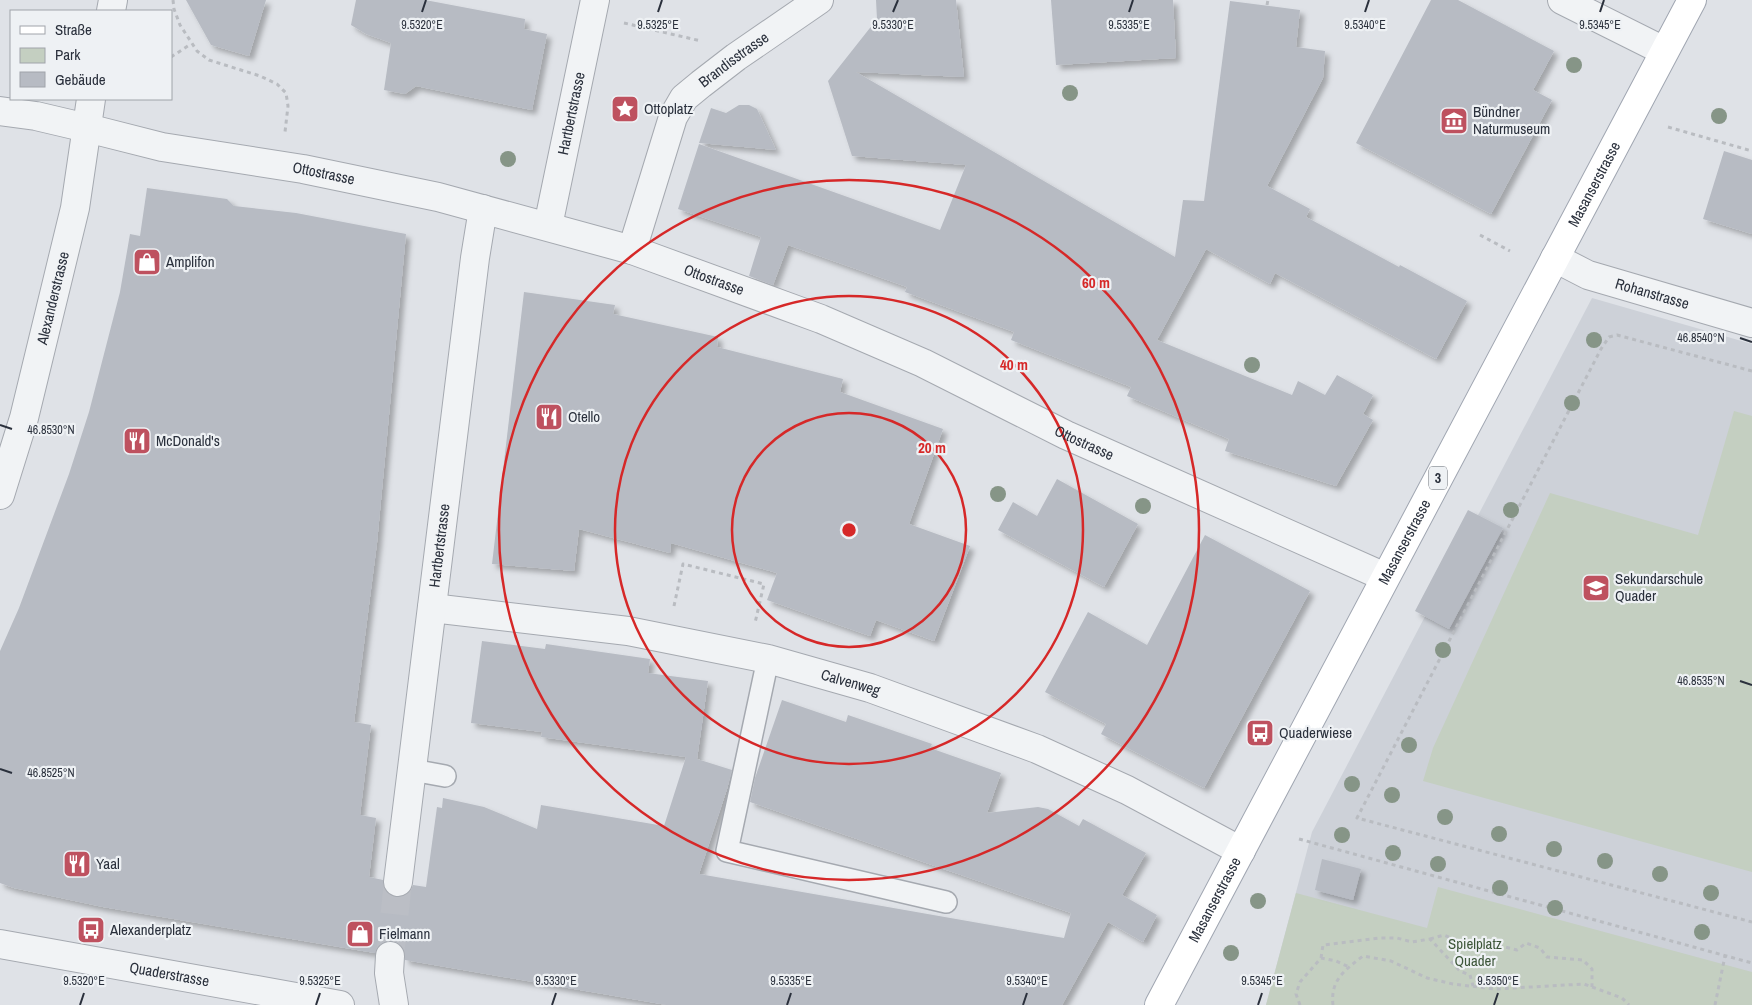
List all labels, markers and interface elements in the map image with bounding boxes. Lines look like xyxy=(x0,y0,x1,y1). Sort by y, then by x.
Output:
legend xyxy=(10,10,172,100)
text: 9.5320°E xyxy=(401,17,443,33)
text: 9.5325°E xyxy=(637,17,679,33)
text: 9.5330°E xyxy=(872,17,914,33)
text: 9.5335°E xyxy=(1108,17,1150,33)
text: 9.5340°E xyxy=(1344,17,1386,33)
text: 9.5345°E xyxy=(1579,17,1621,33)
text: Straße xyxy=(55,19,92,40)
street label: Brandisstrasse xyxy=(694,26,773,92)
text: Park xyxy=(55,44,81,65)
text: Gebäude xyxy=(55,69,106,90)
street label: Hartbertstrasse xyxy=(552,70,590,157)
place icon: Ottoplatz xyxy=(610,94,640,124)
place label: Ottoplatz xyxy=(644,98,693,119)
place label: Bündner Naturmuseum xyxy=(1473,101,1550,139)
museum icon: Bündner Naturmuseum xyxy=(1439,106,1469,136)
street label: Masanserstrasse xyxy=(1563,138,1625,230)
street label: Ottostrasse xyxy=(291,157,357,190)
shop icon: Amplifon xyxy=(132,247,162,277)
street label: Alexanderstrasse xyxy=(31,249,74,348)
place label: Amplifon xyxy=(165,251,215,272)
street label: Ottostrasse xyxy=(681,259,747,300)
text: 60 m xyxy=(1082,272,1110,293)
street label: Rohanstrasse xyxy=(1613,273,1692,314)
text: 46.8540°N xyxy=(1677,330,1725,346)
text: 40 m xyxy=(1000,354,1028,375)
restaurant icon: Otello xyxy=(534,402,564,432)
place label: Otello xyxy=(568,406,600,427)
street label: Ottostrasse xyxy=(1051,420,1117,465)
text: 46.8530°N xyxy=(27,422,75,438)
restaurant icon: McDonald's xyxy=(122,426,152,456)
place label: McDonald's xyxy=(156,430,220,451)
text: 20 m xyxy=(918,437,946,458)
road number: 3 xyxy=(1429,466,1447,489)
street label: Masanserstrasse xyxy=(1373,495,1435,588)
street label: Hartbertstrasse xyxy=(423,502,455,589)
centre of rings xyxy=(840,521,858,539)
place label: Sekundarschule Quader xyxy=(1615,568,1703,606)
school or university icon: Sekundarschule Quader xyxy=(1581,573,1611,603)
street label: Calvenweg xyxy=(819,664,884,701)
text: 46.8535°N xyxy=(1677,673,1725,689)
bus stop icon: Quaderwiese xyxy=(1245,718,1275,748)
place label: Quaderwiese xyxy=(1279,722,1352,743)
text: 46.8525°N xyxy=(27,765,75,781)
restaurant icon: Yaal xyxy=(62,849,92,879)
place label: Yaal xyxy=(96,853,120,874)
street label: Masanserstrasse xyxy=(1183,853,1246,946)
bus stop icon: Alexanderplatz xyxy=(76,915,106,945)
place label: Alexanderplatz xyxy=(109,919,191,940)
shop icon: Fielmann xyxy=(345,919,375,949)
place label: Fielmann xyxy=(379,923,430,944)
park label: Spielplatz Quader xyxy=(1448,933,1502,971)
street label: Quaderstrasse xyxy=(128,956,211,991)
text: 9.5320°E xyxy=(63,973,105,989)
text: 9.5325°E xyxy=(299,973,341,989)
text: 9.5330°E xyxy=(535,973,577,989)
text: 9.5335°E xyxy=(770,973,812,989)
text: 9.5340°E xyxy=(1006,973,1048,989)
text: 9.5345°E xyxy=(1241,973,1283,989)
text: 9.5350°E xyxy=(1477,973,1519,989)

